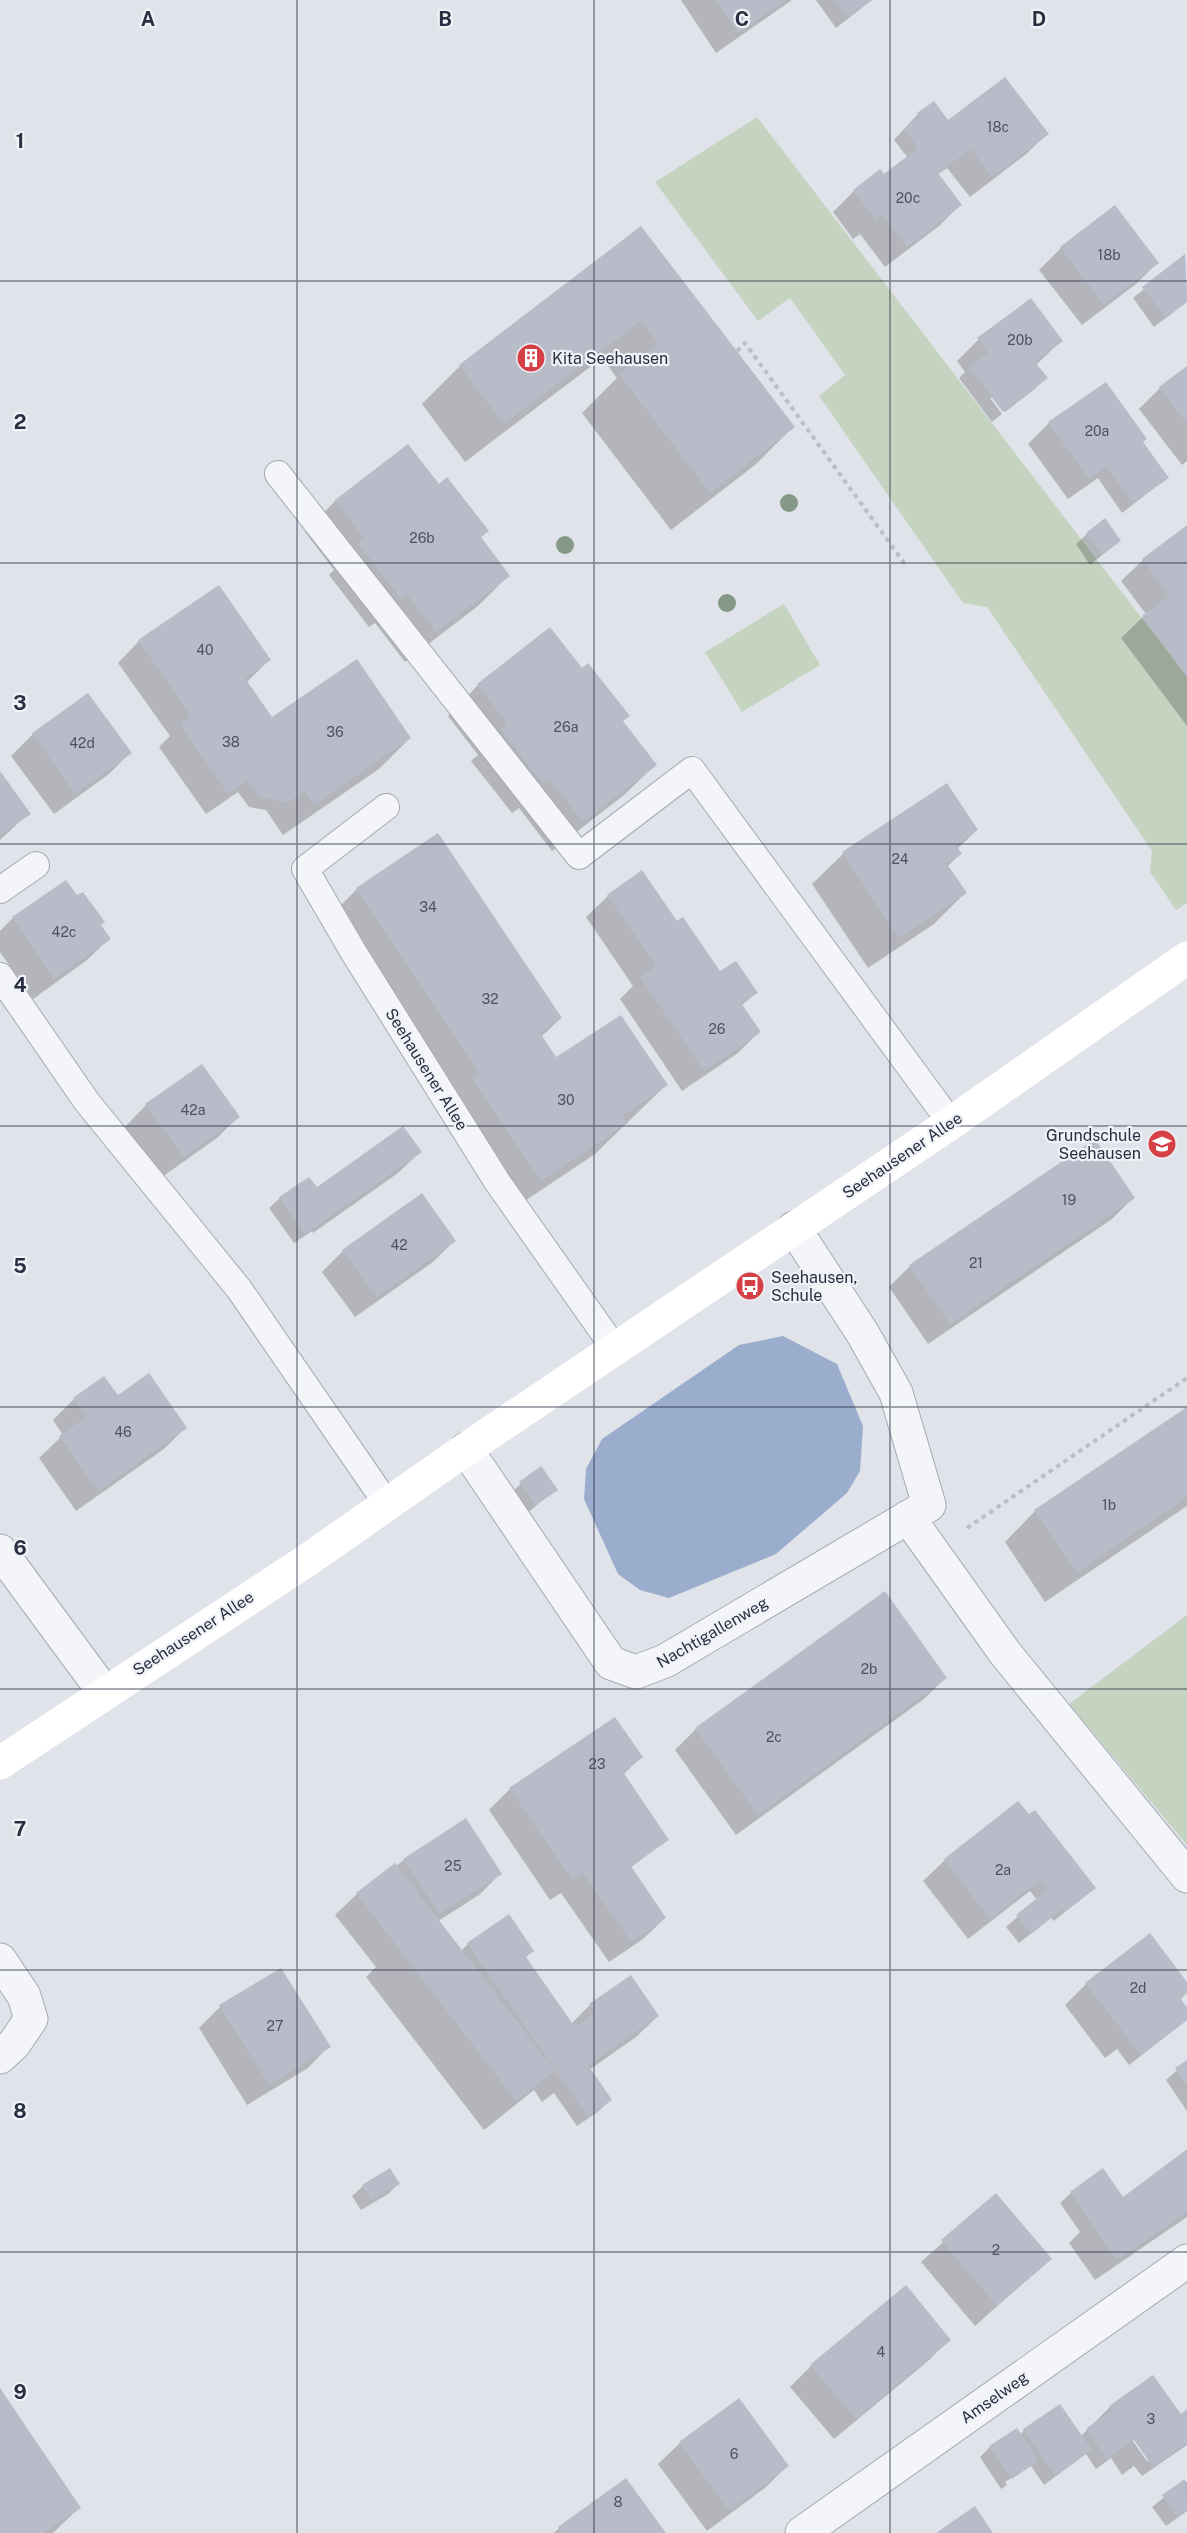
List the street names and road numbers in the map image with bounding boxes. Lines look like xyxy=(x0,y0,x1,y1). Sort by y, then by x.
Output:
street label: Seehausener Allee xyxy=(381,1005,472,1134)
street label: Seehausener Allee xyxy=(839,1108,966,1203)
street label: Seehausener Allee xyxy=(129,1587,257,1680)
street label: Nachtigallenweg xyxy=(653,1593,771,1672)
street label: Amselweg xyxy=(957,2367,1032,2428)

